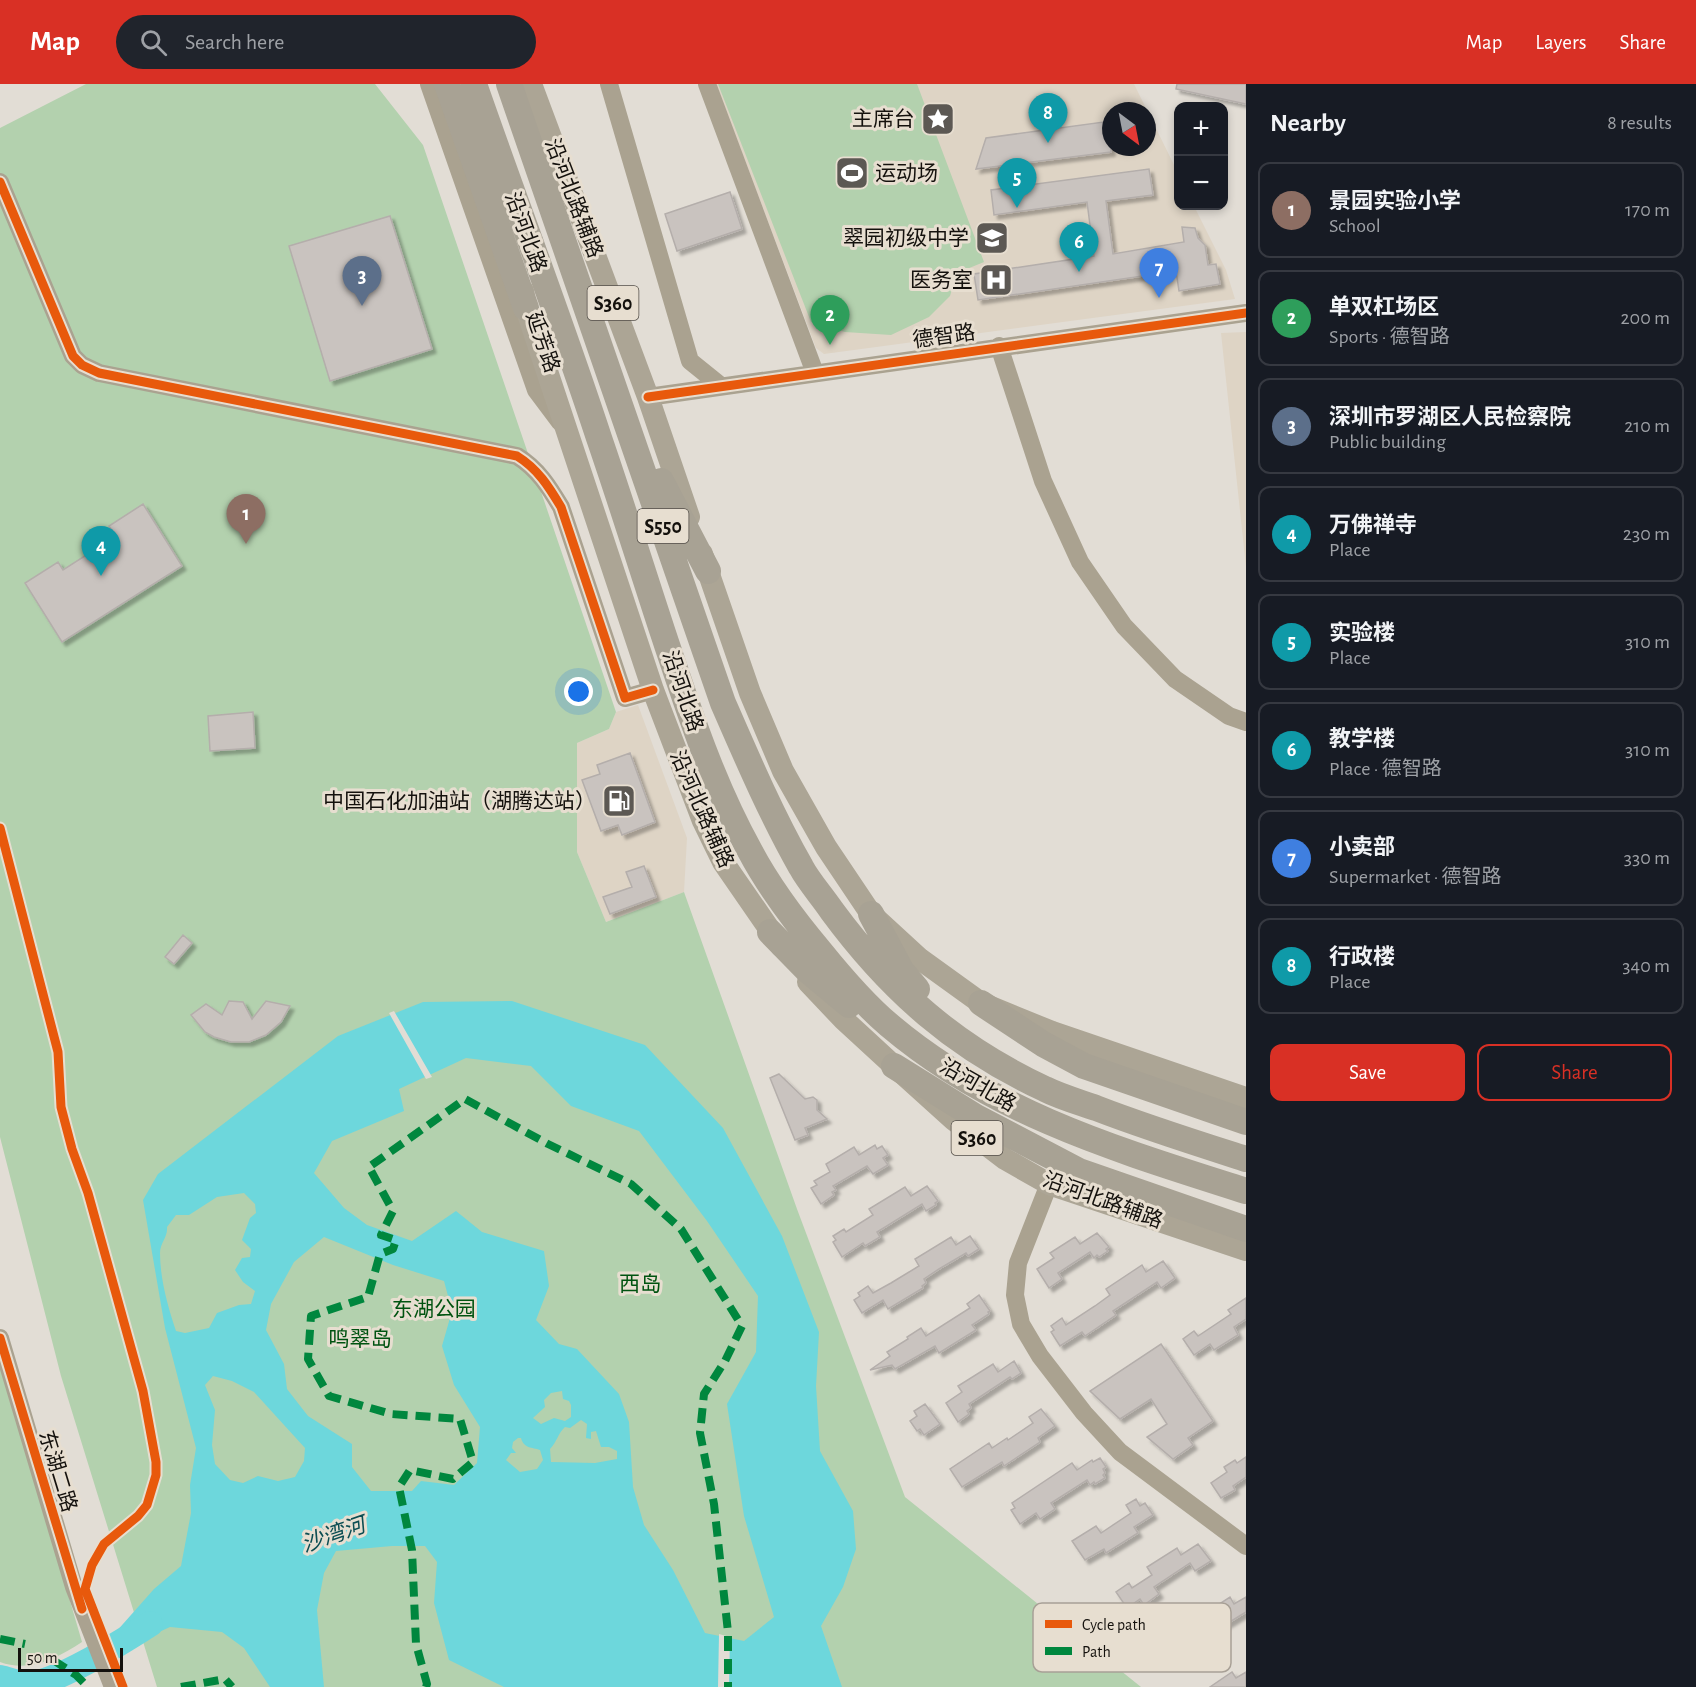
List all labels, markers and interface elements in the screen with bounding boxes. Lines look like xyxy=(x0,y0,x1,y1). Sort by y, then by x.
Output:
search box xyxy=(116,15,536,69)
icon: search xyxy=(137,26,170,59)
text: Map xyxy=(30,28,80,56)
text: Search here xyxy=(185,31,284,53)
text: Map xyxy=(1466,32,1502,53)
text: Layers xyxy=(1535,32,1586,53)
text: Share xyxy=(1619,32,1666,53)
pin: 8 xyxy=(1028,94,1068,143)
place icon: 主席台 xyxy=(920,101,956,137)
north arrow xyxy=(1102,102,1156,156)
map controls xyxy=(1174,102,1228,210)
button: + xyxy=(1174,102,1228,156)
place label: 主席台 xyxy=(852,108,915,130)
text: Nearby xyxy=(1270,110,1346,136)
text: 8 results xyxy=(1607,113,1672,133)
street label: 沿河北路辅路 xyxy=(541,135,607,261)
sports icon: 运动场 xyxy=(834,155,870,191)
button: − xyxy=(1174,156,1228,210)
pin: 5 xyxy=(998,158,1036,208)
place label: 运动场 xyxy=(875,162,938,184)
street label: 沿河北路 xyxy=(501,189,551,275)
text: 景园实验小学 xyxy=(1329,190,1461,212)
text: 1 xyxy=(1288,200,1295,220)
text: 170 m xyxy=(1625,200,1670,220)
text: School xyxy=(1329,216,1381,236)
school or university icon: 翠园初级中学 xyxy=(974,220,1010,256)
pin: 6 xyxy=(1060,222,1098,272)
place label: 翠园初级中学 xyxy=(843,227,969,249)
pin: 7 xyxy=(1140,248,1178,298)
pin: 3 xyxy=(342,256,382,306)
hospital icon: 医务室 xyxy=(978,262,1014,298)
place label: 医务室 xyxy=(910,268,973,291)
road number: S360 xyxy=(588,286,638,320)
pin: 2 xyxy=(810,296,850,345)
text: 单双杠场区 xyxy=(1329,296,1439,318)
text: 2 xyxy=(1287,308,1296,328)
text: 200 m xyxy=(1620,308,1670,328)
street label: 延芳路 xyxy=(522,309,564,375)
street label: 德智路 xyxy=(911,321,977,351)
text: Sports · 德智路 xyxy=(1329,327,1450,347)
text: 深圳市罗湖区人民检察院 xyxy=(1329,406,1571,428)
text: 3 xyxy=(1287,416,1296,436)
text: 210 m xyxy=(1624,416,1670,436)
text: Public building xyxy=(1329,432,1446,452)
pin: 1 xyxy=(226,494,266,544)
road number: S550 xyxy=(638,509,688,543)
text: 万佛禅寺 xyxy=(1329,514,1417,536)
text: 4 xyxy=(1286,524,1297,544)
text: 230 m xyxy=(1623,524,1670,544)
pin: 4 xyxy=(82,526,120,576)
text: Place xyxy=(1329,540,1370,560)
text: 实验楼 xyxy=(1329,622,1395,644)
text: 5 xyxy=(1287,632,1296,652)
text: 310 m xyxy=(1625,632,1670,652)
street label: 沿河北路 xyxy=(659,648,707,734)
text: Place xyxy=(1329,648,1370,668)
your location xyxy=(564,677,593,706)
text: 教学楼 xyxy=(1329,728,1395,750)
text: 6 xyxy=(1287,740,1296,760)
text: 310 m xyxy=(1625,740,1670,760)
street label: 沿河北路辅路 xyxy=(666,747,738,871)
text: Place · 德智路 xyxy=(1329,759,1442,779)
fuel station icon: 中国石化加油站（湖腾达站） xyxy=(601,783,637,819)
place label: 中国石化加油站（湖腾达站） xyxy=(323,790,596,812)
text: 小卖部 xyxy=(1329,836,1395,858)
text: 7 xyxy=(1287,848,1296,868)
text: 330 m xyxy=(1624,848,1670,868)
text: Supermarket · 德智路 xyxy=(1329,867,1502,887)
text: 行政楼 xyxy=(1329,946,1395,968)
text: 8 xyxy=(1287,956,1296,976)
text: 340 m xyxy=(1622,956,1670,976)
text: Place xyxy=(1329,972,1370,992)
button: Save xyxy=(1270,1044,1465,1101)
button: Share xyxy=(1477,1044,1672,1101)
street label: 沿河北路 xyxy=(936,1054,1020,1116)
road number: S360 xyxy=(952,1121,1002,1155)
street label: 沿河北路辅路 xyxy=(1040,1168,1166,1232)
park label: 西岛 xyxy=(619,1273,661,1295)
park label: 东湖公园 xyxy=(392,1298,476,1320)
park label: 鸣翠岛 xyxy=(329,1328,392,1350)
street label: 东湖二路 xyxy=(35,1428,81,1514)
water label: 沙湾河 xyxy=(298,1512,372,1556)
legend xyxy=(1033,1603,1231,1672)
text: Cycle path xyxy=(1082,1617,1146,1634)
text: Path xyxy=(1082,1644,1111,1660)
scale bar xyxy=(18,1645,123,1672)
text: 50 m xyxy=(27,1650,58,1666)

